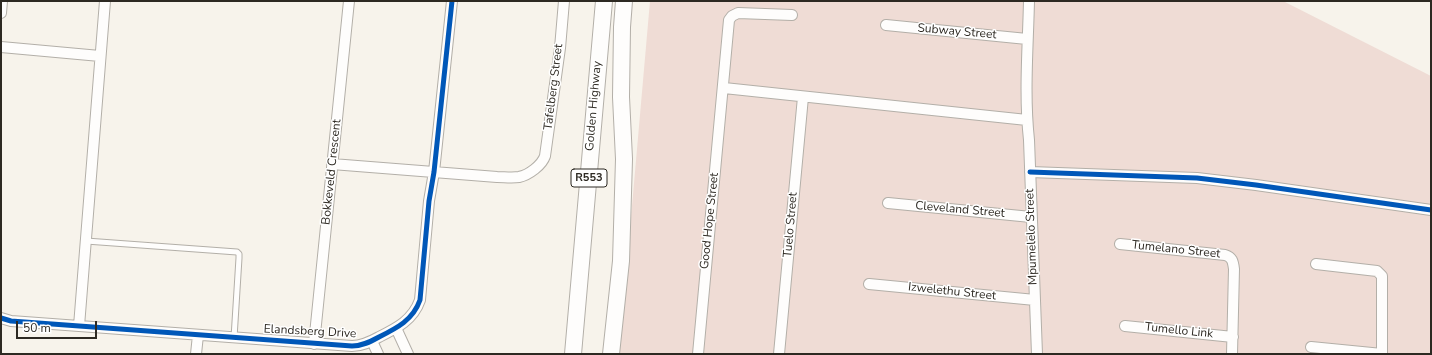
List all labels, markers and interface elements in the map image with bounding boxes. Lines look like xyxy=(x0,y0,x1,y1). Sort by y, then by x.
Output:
street label: Subway Street xyxy=(917,21,997,43)
street label: Tafelberg Street xyxy=(542,43,566,131)
street label: Golden Highway xyxy=(583,60,605,152)
street label: Bokkeveld Crescent xyxy=(319,118,345,226)
road number: R553 xyxy=(571,169,607,187)
street label: Good Hope Street xyxy=(698,172,722,270)
street label: Mpumelelo Street xyxy=(1023,189,1041,285)
street label: Tuelo Street xyxy=(781,192,801,258)
street label: Cleveland Street xyxy=(915,199,1005,221)
street label: Tumelano Street xyxy=(1131,238,1221,262)
street label: Izwelethu Street xyxy=(907,280,997,304)
scale bar xyxy=(18,313,99,339)
text: 50 m xyxy=(23,320,51,336)
street label: Tumello Link xyxy=(1144,320,1214,342)
street label: Elandsberg Drive xyxy=(263,322,357,342)

